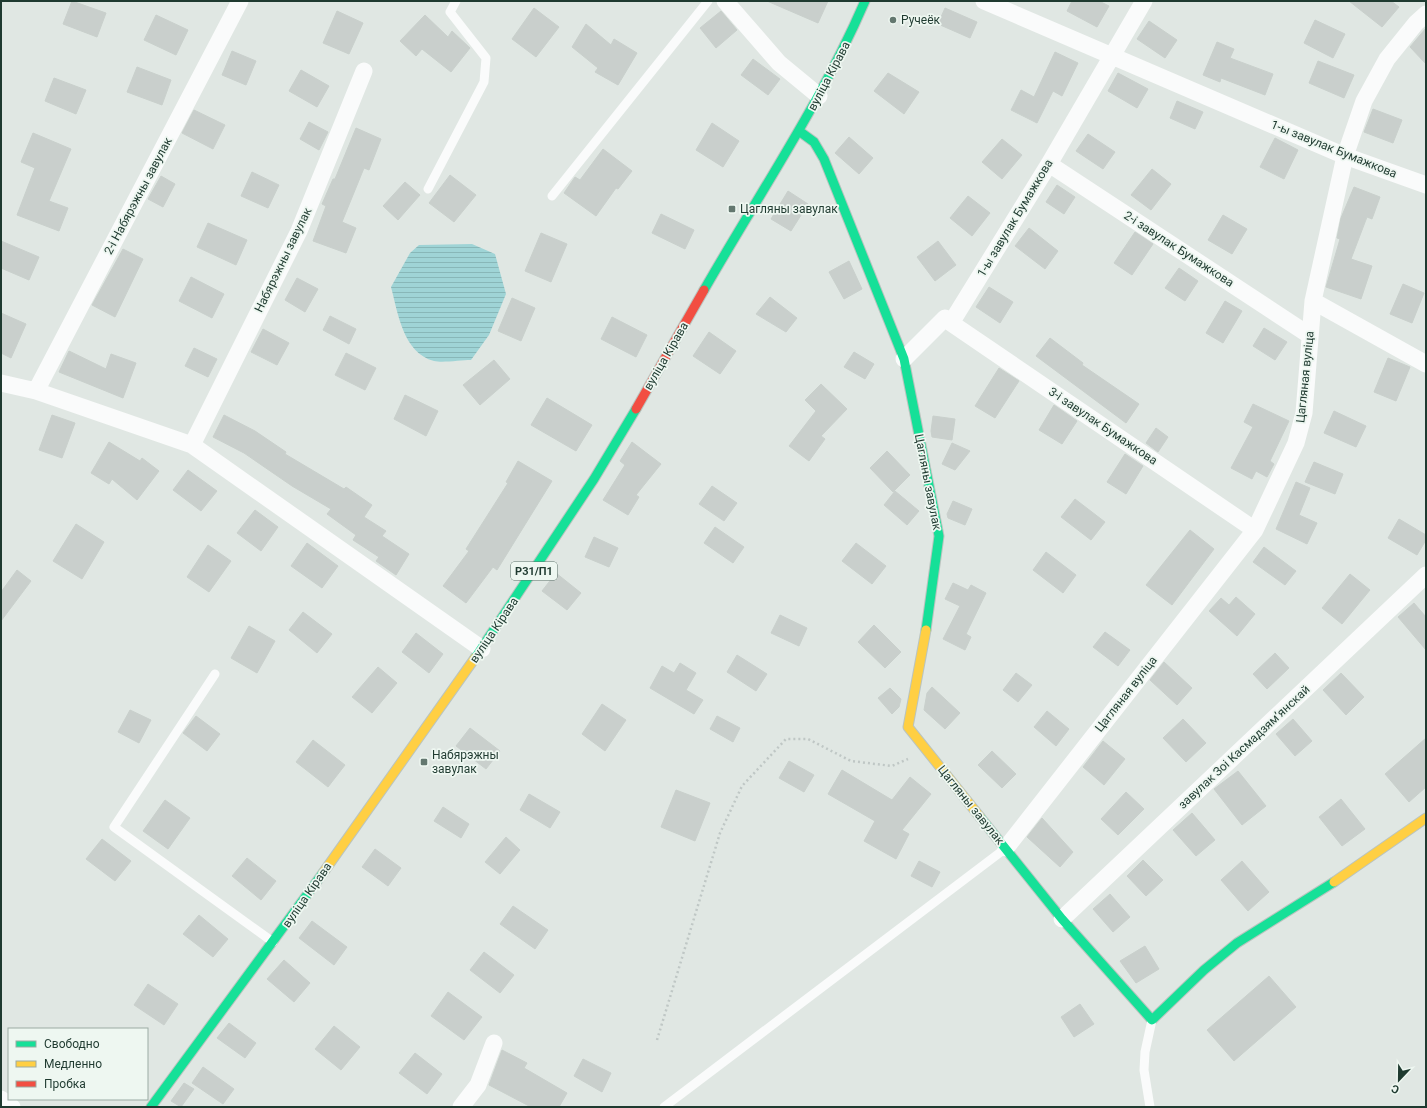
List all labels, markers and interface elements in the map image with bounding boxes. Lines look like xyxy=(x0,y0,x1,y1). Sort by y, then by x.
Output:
place label: Ручеёк xyxy=(901,13,941,27)
marker: Ручеёк xyxy=(888,15,898,25)
street label: вуліца Кірава xyxy=(805,39,853,113)
street label: 1-ы завулак Бумажкова xyxy=(1269,117,1399,181)
street label: 2-і Набярэжны завулак xyxy=(101,135,175,257)
street label: 1-ы завулак Бумажкова xyxy=(974,157,1056,279)
place label: Цагляны завулак xyxy=(740,202,838,216)
marker: Цагляны завулак xyxy=(727,204,737,214)
street label: Набярэжны завулак xyxy=(252,205,315,315)
street label: 2-і завулак Бумажкова xyxy=(1121,208,1237,290)
street label: вуліца Кірава xyxy=(641,320,691,392)
street label: Цагляная вуліца xyxy=(1293,330,1317,424)
street label: 3-і завулак Бумажкова xyxy=(1046,384,1160,468)
street label: Цагляны завулак xyxy=(912,433,944,532)
road number: Р31/П1 xyxy=(511,562,557,580)
street label: вуліца Кірава xyxy=(467,595,521,665)
street label: Цагляная вуліца xyxy=(1092,653,1160,735)
street label: завулак Зоі Касмадзямʼянскай xyxy=(1175,682,1313,812)
place label: Набярэжны завулак xyxy=(432,748,499,776)
marker: Набярэжны завулак xyxy=(419,757,429,767)
street label: Цагляны завулак xyxy=(935,763,1007,848)
street label: вуліца Кірава xyxy=(279,860,335,930)
legend xyxy=(8,1028,148,1100)
text: Свободно xyxy=(44,1037,100,1051)
text: Медленно xyxy=(44,1057,102,1071)
north arrow xyxy=(1379,1060,1419,1100)
text: Пробка xyxy=(44,1077,86,1091)
text: С xyxy=(1390,1081,1401,1096)

